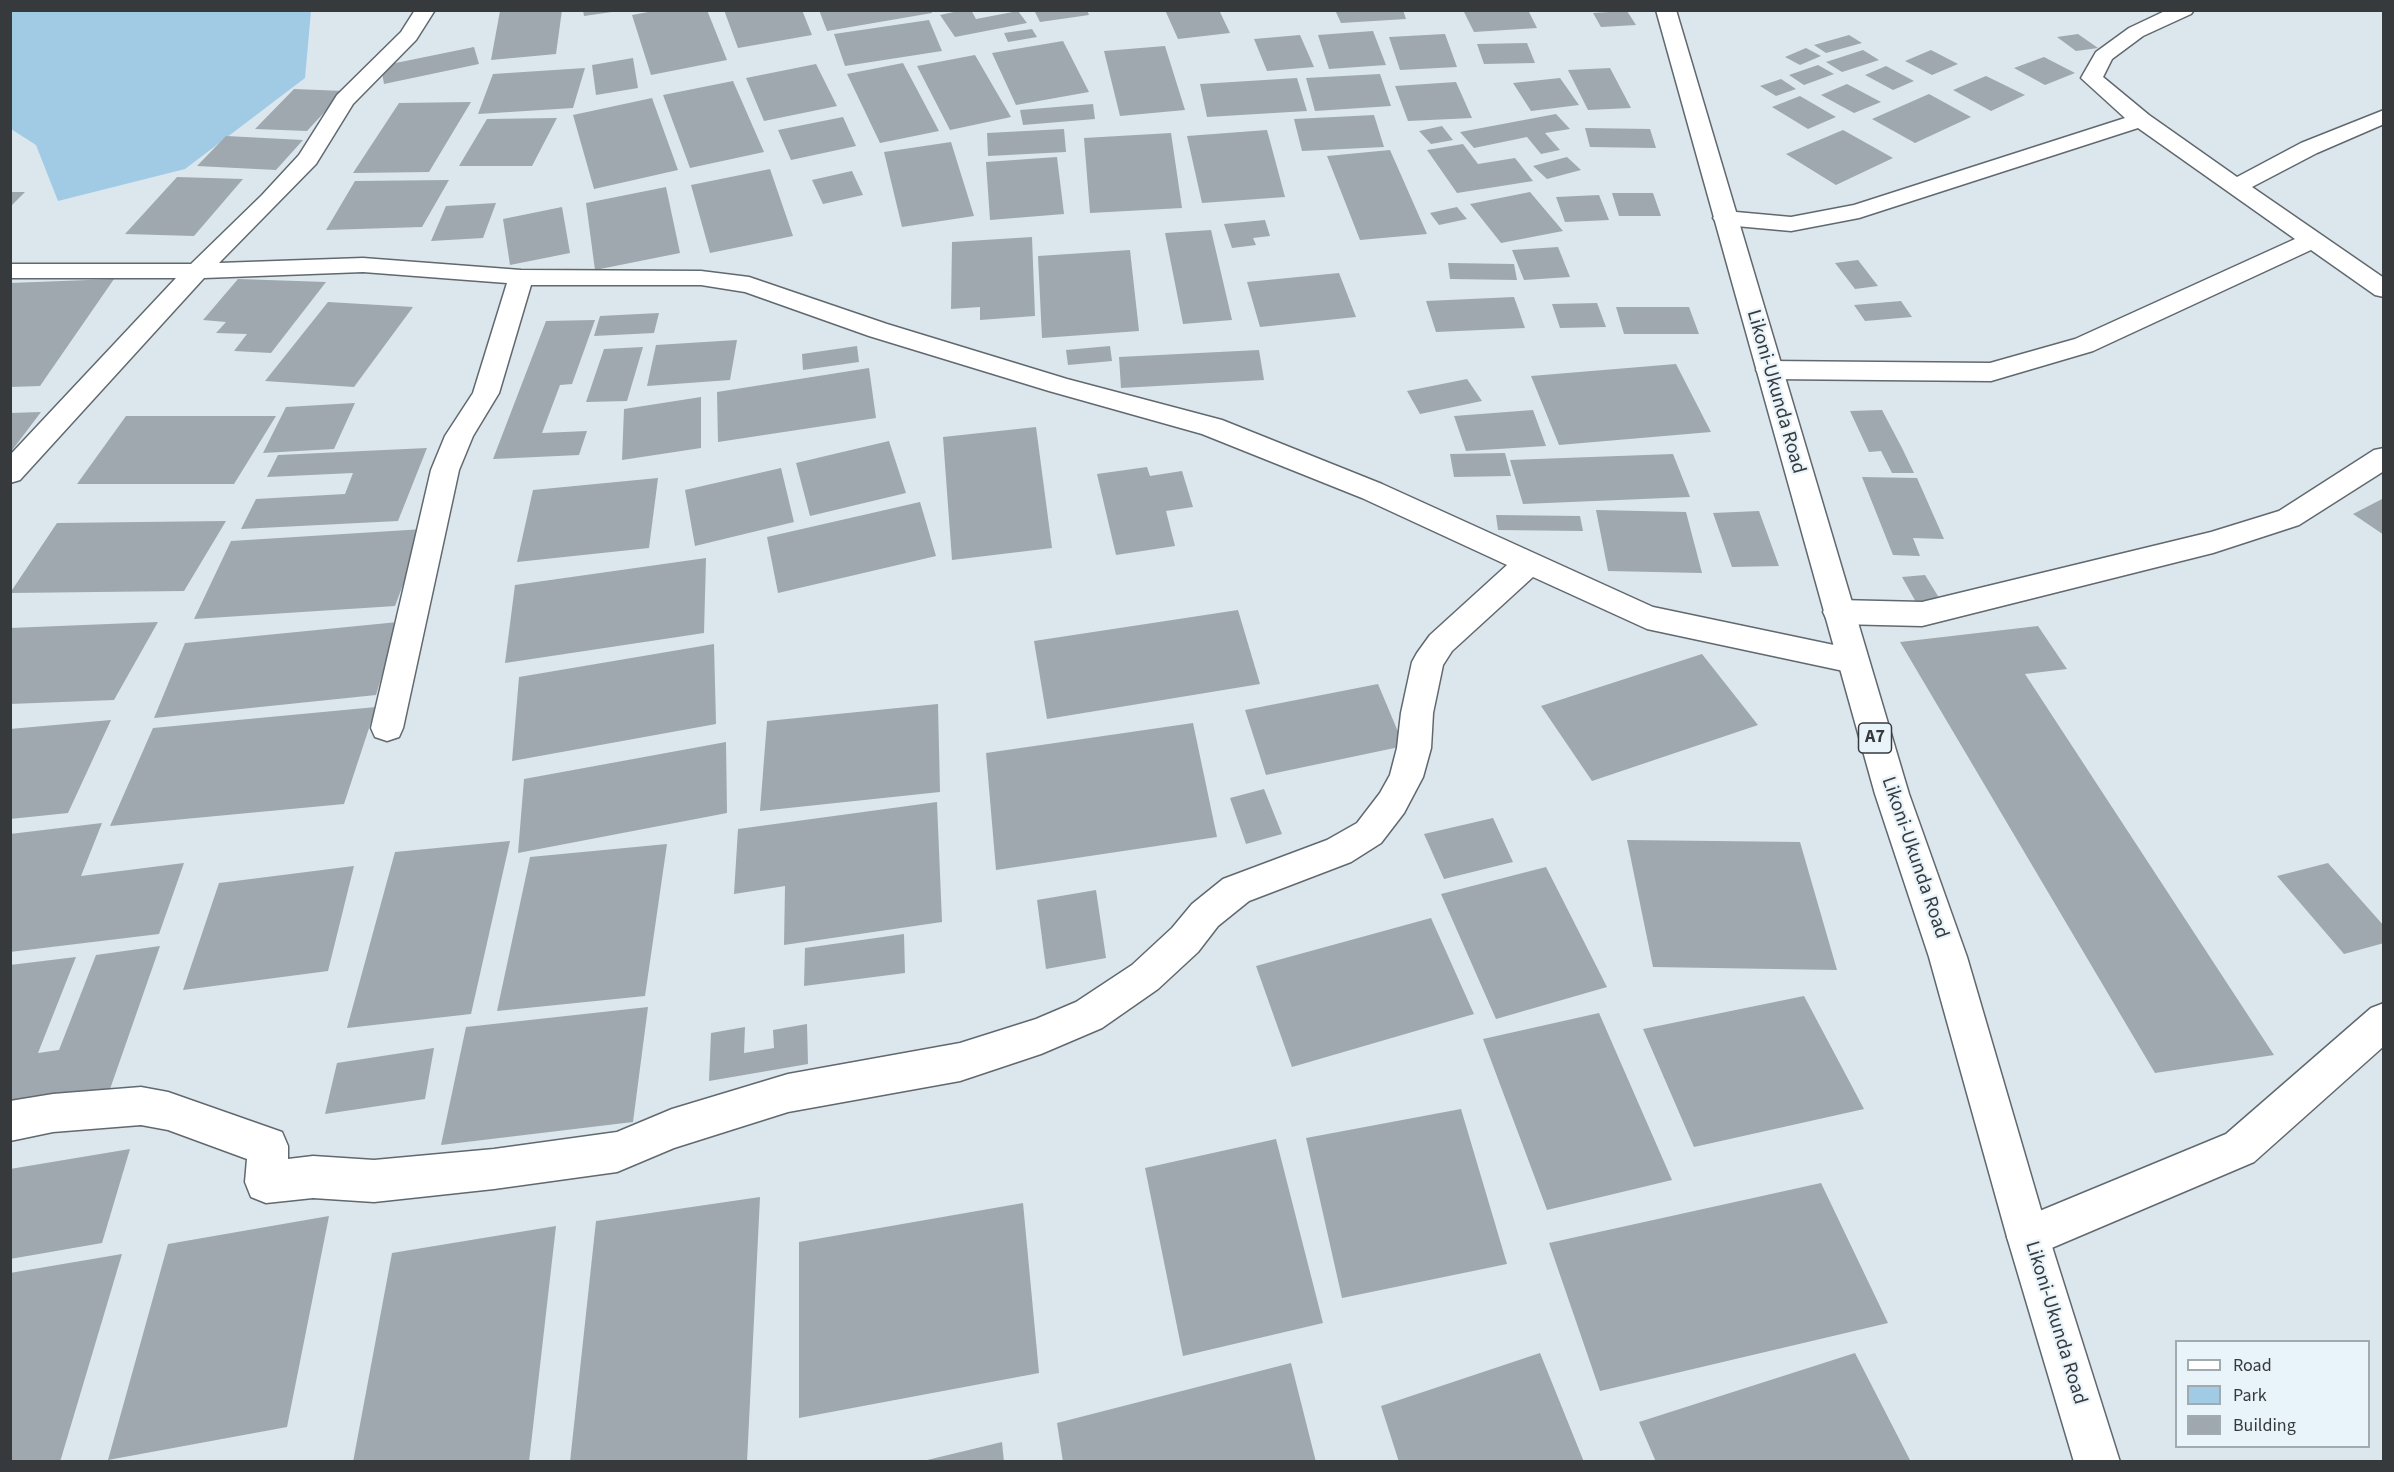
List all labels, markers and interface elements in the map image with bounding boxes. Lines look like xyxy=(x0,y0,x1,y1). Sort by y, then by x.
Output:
street label: Likoni-Ukunda Road xyxy=(1740,307,1810,477)
road number: A7 xyxy=(1858,723,1892,753)
street label: Likoni-Ukunda Road xyxy=(1875,774,1953,942)
street label: Likoni-Ukunda Road xyxy=(2019,1238,2091,1408)
legend xyxy=(2175,1340,2370,1448)
text: Road xyxy=(2233,1353,2272,1378)
text: Park xyxy=(2233,1383,2267,1408)
text: Building xyxy=(2233,1413,2296,1438)

